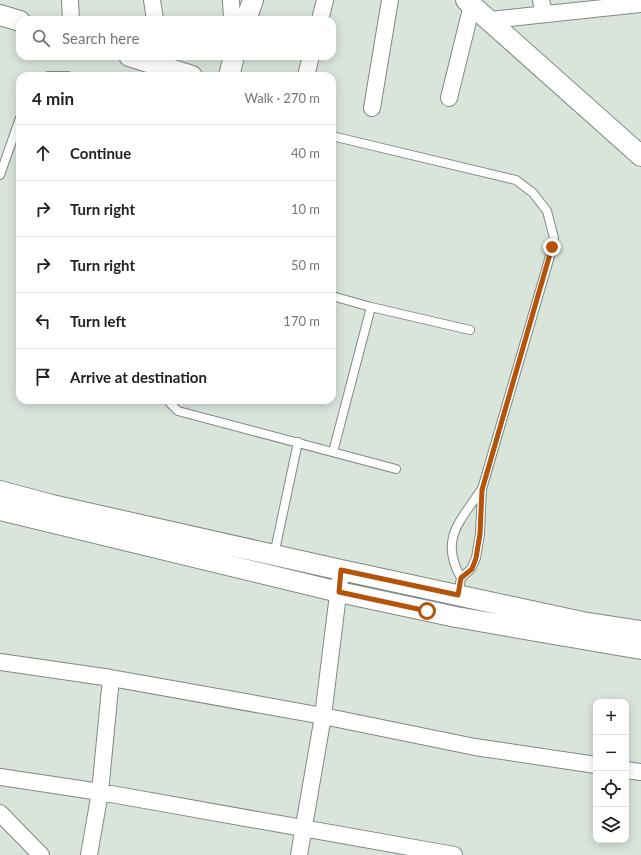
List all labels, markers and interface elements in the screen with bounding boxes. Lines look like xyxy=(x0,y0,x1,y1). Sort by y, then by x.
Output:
search box xyxy=(16,16,336,60)
icon: search xyxy=(30,27,52,49)
text: Search here xyxy=(62,29,139,47)
text: 4 min xyxy=(32,88,74,109)
text: Walk · 270 m xyxy=(244,90,320,106)
icon: ahead xyxy=(32,142,54,164)
text: Continue xyxy=(70,144,131,162)
text: 40 m xyxy=(291,145,320,161)
icon: right xyxy=(32,198,54,220)
text: Turn right xyxy=(70,200,135,218)
text: 10 m xyxy=(291,201,320,217)
route end xyxy=(543,238,561,256)
icon: right xyxy=(32,254,54,276)
text: Turn right xyxy=(70,256,135,274)
text: 50 m xyxy=(291,257,320,273)
icon: left xyxy=(32,310,54,332)
text: Turn left xyxy=(70,312,126,330)
text: 170 m xyxy=(283,313,320,329)
icon: arrive xyxy=(32,366,54,388)
text: Arrive at destination xyxy=(70,368,207,386)
route start xyxy=(418,602,436,620)
map controls xyxy=(593,699,629,843)
button: + xyxy=(593,699,629,735)
button: − xyxy=(593,735,629,771)
button: locate xyxy=(593,771,629,807)
button: layers xyxy=(593,807,629,843)

